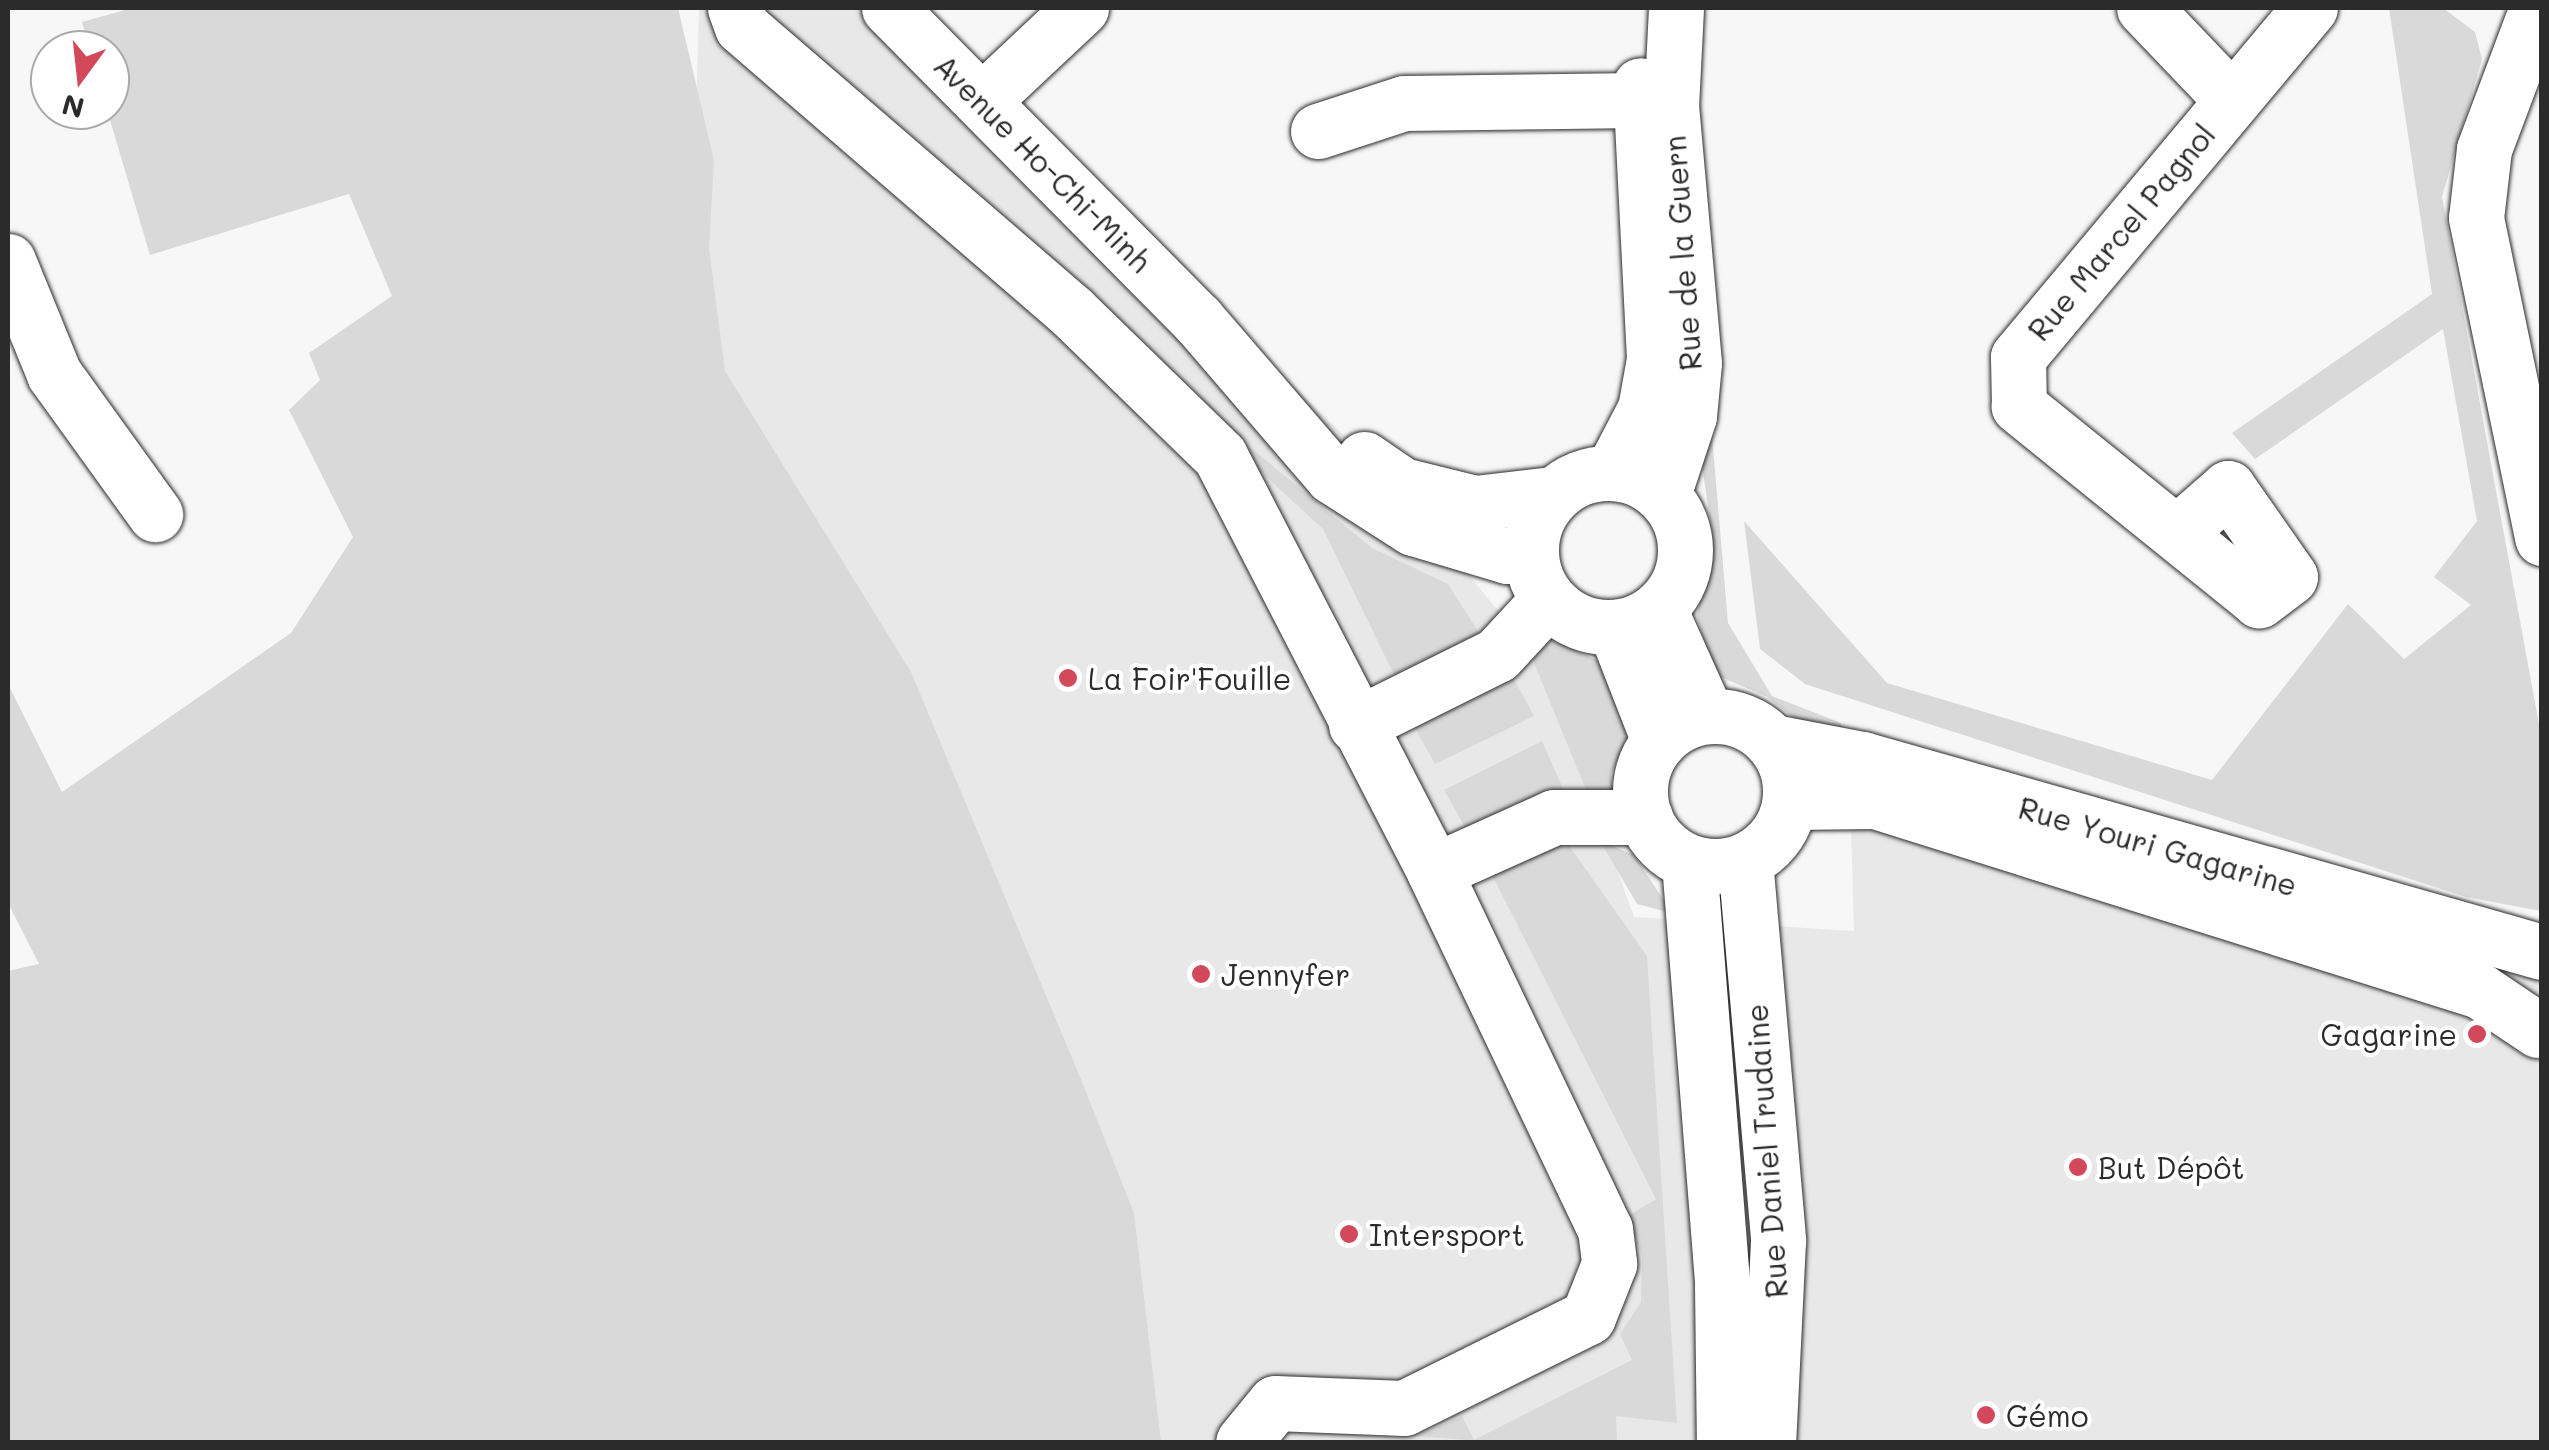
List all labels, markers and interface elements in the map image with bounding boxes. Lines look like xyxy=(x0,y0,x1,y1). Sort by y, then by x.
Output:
north arrow xyxy=(30,30,130,130)
street label: Avenue Ho-Chi-Minh xyxy=(927,47,1159,279)
text: N xyxy=(58,87,88,127)
street label: Rue Marcel Pagnol xyxy=(2020,117,2222,347)
street label: Rue de la Guern xyxy=(1656,134,1708,372)
place label: La Foir'Fouille xyxy=(1088,660,1291,696)
marker: La Foir'Fouille xyxy=(1057,667,1079,689)
street label: Rue Youri Gagarine xyxy=(2015,789,2301,903)
place label: Jennyfer xyxy=(1221,956,1350,992)
marker: Jennyfer xyxy=(1190,963,1212,985)
street label: Rue Daniel Trudaine xyxy=(1738,1003,1794,1299)
place label: Gagarine xyxy=(2321,1016,2457,1052)
marker: Gagarine xyxy=(2466,1023,2488,1045)
place label: But Dépôt xyxy=(2098,1149,2245,1185)
marker: But Dépôt xyxy=(2067,1156,2089,1178)
place label: Intersport xyxy=(1369,1216,1525,1252)
marker: Intersport xyxy=(1338,1223,1360,1245)
place label: Gémo xyxy=(2006,1397,2088,1433)
marker: Gémo xyxy=(1975,1404,1997,1426)

